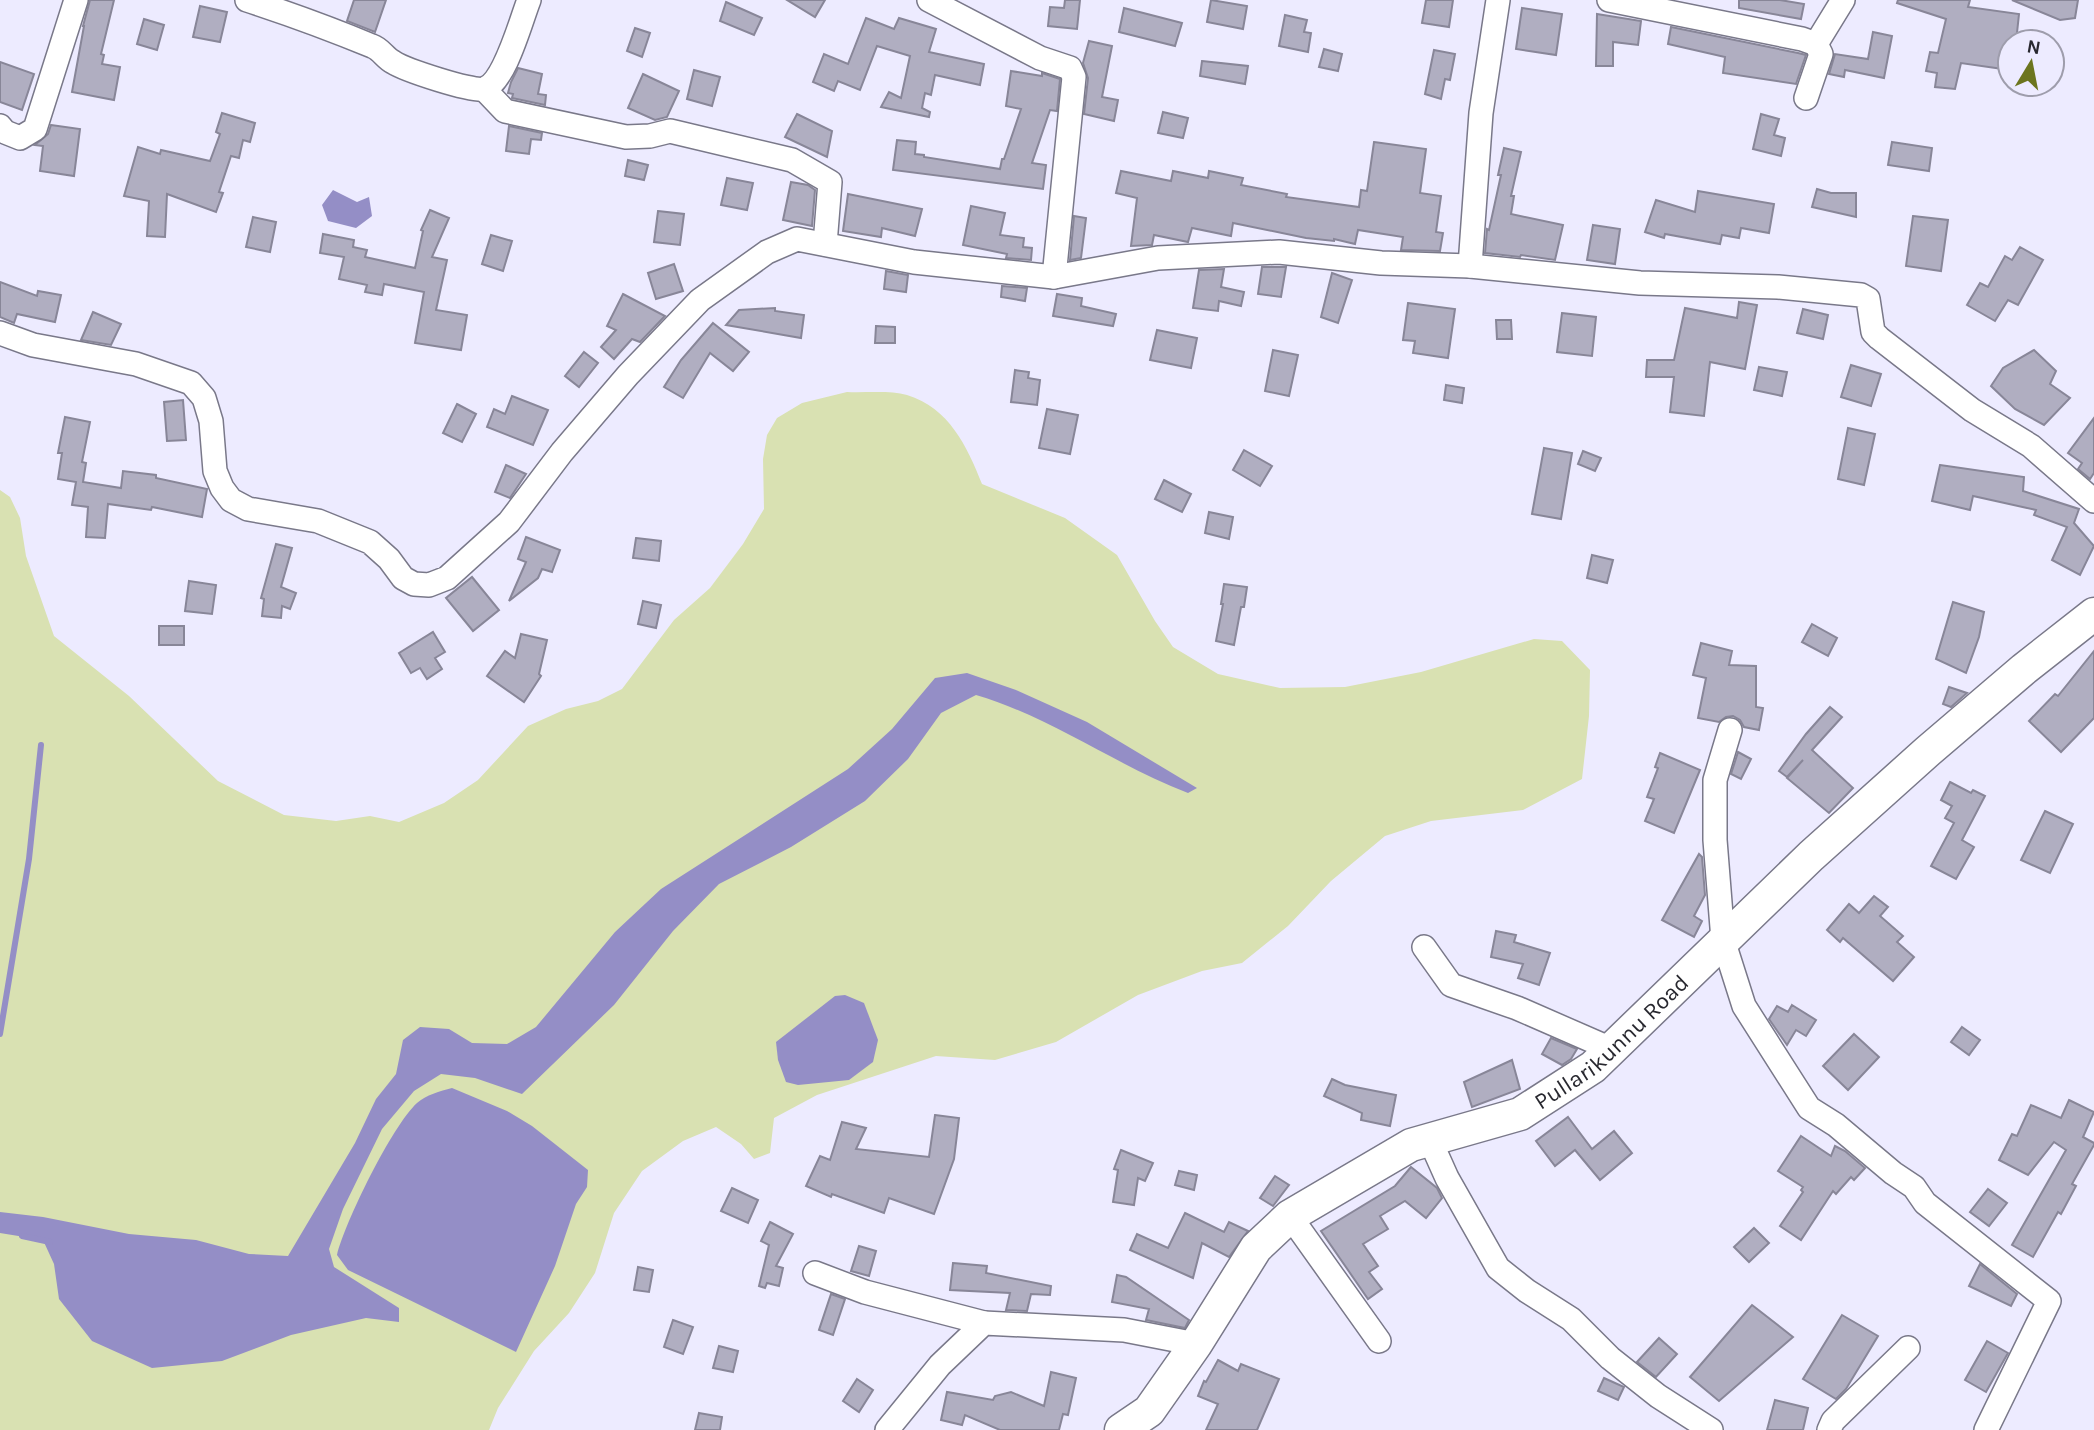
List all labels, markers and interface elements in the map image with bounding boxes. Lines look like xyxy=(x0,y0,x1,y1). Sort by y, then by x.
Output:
north arrow xyxy=(1996,28,2066,98)
text: N xyxy=(2025,35,2042,59)
street label: Pullarikunnu Road xyxy=(1529,969,1694,1115)

